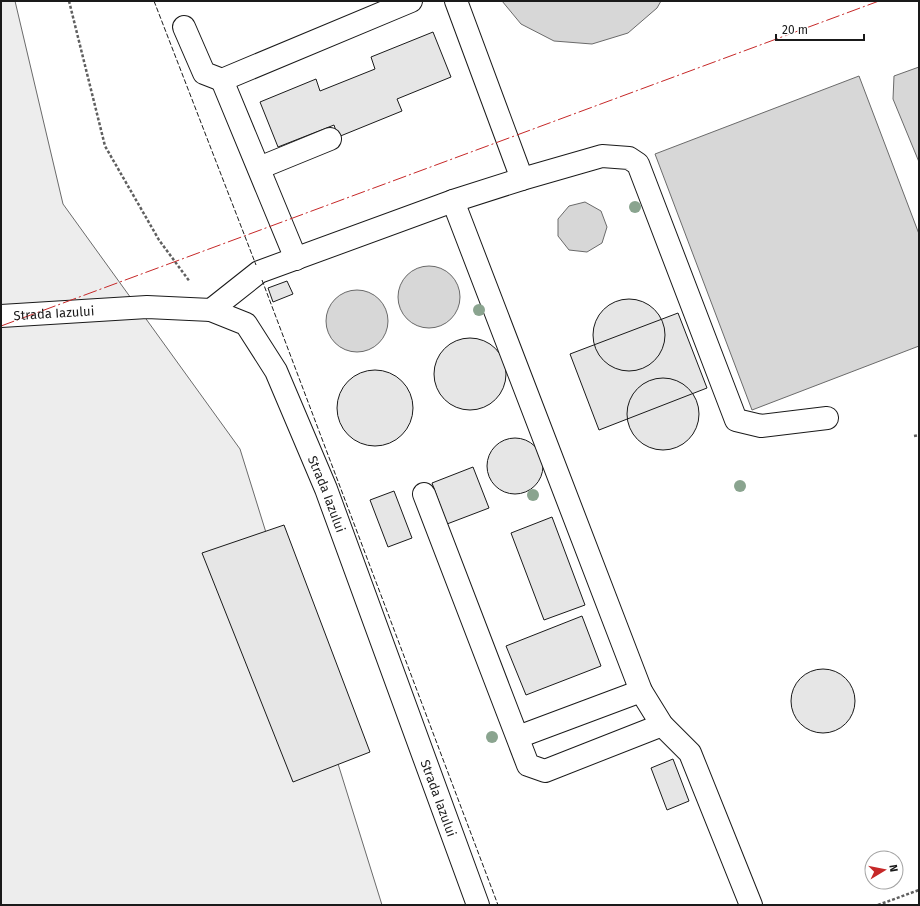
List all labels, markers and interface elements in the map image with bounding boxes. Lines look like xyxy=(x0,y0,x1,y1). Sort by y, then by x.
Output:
scale bar xyxy=(776,16,864,42)
text: 20 m xyxy=(782,23,808,37)
street label: Strada Iazului xyxy=(13,303,95,323)
street label: Strada Iazului xyxy=(305,454,348,534)
street label: Strada Iazului xyxy=(418,758,459,839)
north arrow xyxy=(864,850,904,890)
text: N xyxy=(886,864,900,873)

